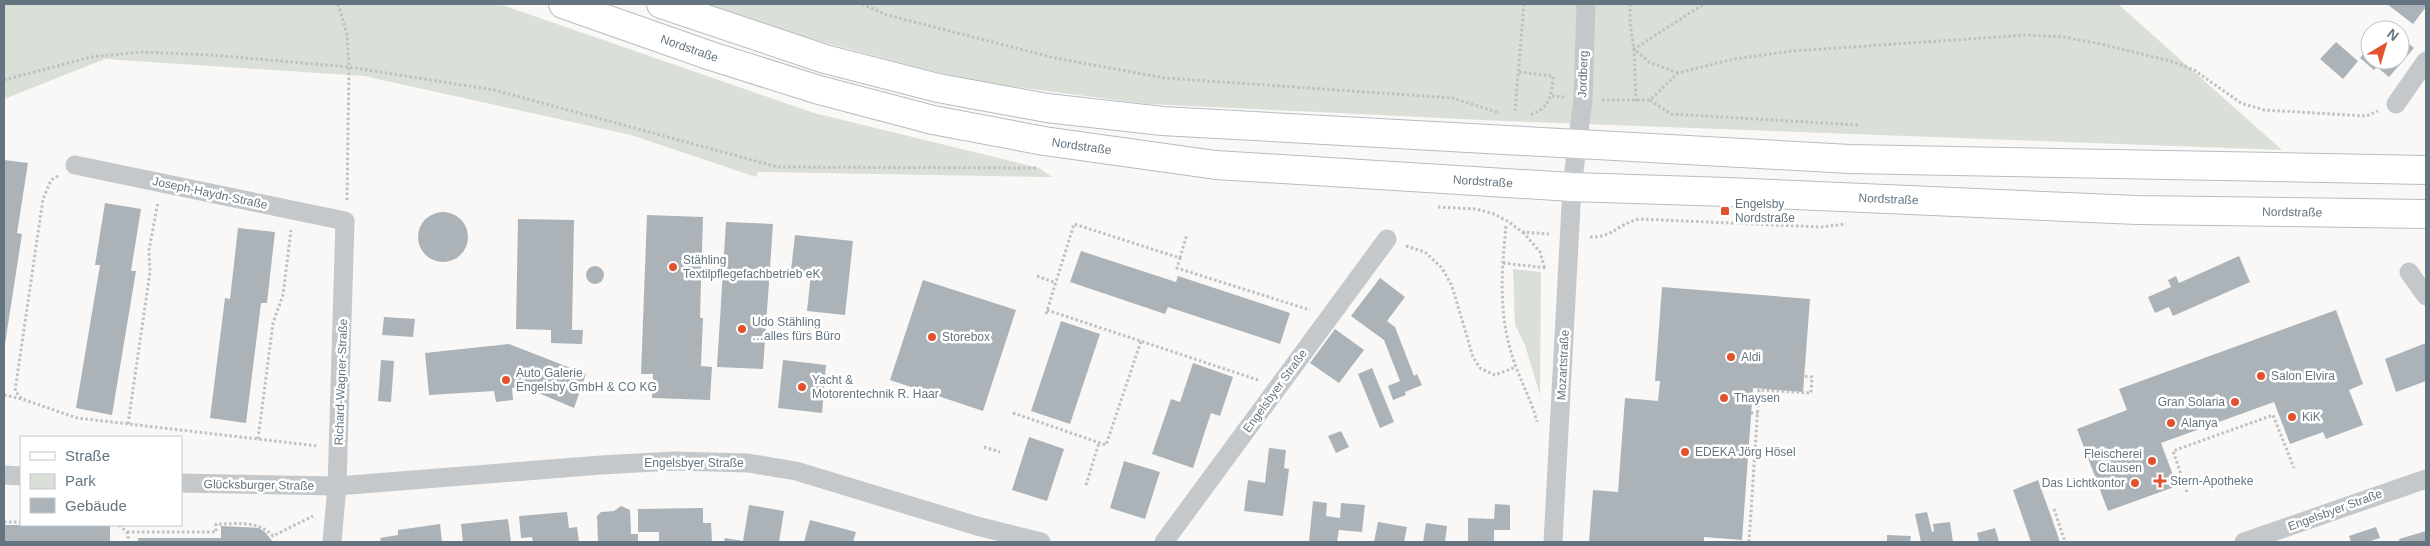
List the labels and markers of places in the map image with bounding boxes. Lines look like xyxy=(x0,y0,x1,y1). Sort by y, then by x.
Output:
place label: Engelsby Nordstraße xyxy=(1735,197,1795,225)
marker: Engelsby Nordstraße xyxy=(1719,205,1731,217)
place label: Stähling Textilpflegefachbetrieb eK xyxy=(683,253,820,281)
marker: Stähling Textilpflegefachbetrieb eK xyxy=(667,261,679,273)
place label: Udo Stähling …alles fürs Büro xyxy=(752,315,841,343)
marker: Udo Stähling …alles fürs Büro xyxy=(736,323,748,335)
place label: Storebox xyxy=(942,330,990,344)
marker: Storebox xyxy=(926,331,938,343)
place label: Aldi xyxy=(1741,350,1761,364)
marker: Aldi xyxy=(1725,351,1737,363)
place label: Auto Galerie Engelsby GmbH & CO KG xyxy=(516,366,657,394)
place label: Salon Elvira xyxy=(2271,369,2335,383)
marker: Salon Elvira xyxy=(2255,370,2267,382)
place label: Yacht & Motorentechnik R. Haar xyxy=(812,373,939,401)
marker: Auto Galerie Engelsby GmbH & CO KG xyxy=(500,374,512,386)
marker: Yacht & Motorentechnik R. Haar xyxy=(796,381,808,393)
place label: Thaysen xyxy=(1734,391,1780,405)
marker: Thaysen xyxy=(1718,392,1730,404)
place label: Gran Solaria xyxy=(2158,395,2225,409)
marker: Gran Solaria xyxy=(2229,396,2241,408)
place label: KiK xyxy=(2302,410,2321,424)
marker: KiK xyxy=(2286,411,2298,423)
place label: Alanya xyxy=(2181,416,2218,430)
marker: Alanya xyxy=(2165,417,2177,429)
place label: EDEKA Jörg Hösel xyxy=(1695,445,1796,459)
marker: EDEKA Jörg Hösel xyxy=(1679,446,1691,458)
place label: Fleischerei Clausen xyxy=(2084,447,2142,475)
marker: Fleischerei Clausen xyxy=(2146,455,2158,467)
place label: Stern-Apotheke xyxy=(2170,474,2254,488)
marker: Stern-Apotheke xyxy=(2154,475,2166,487)
place label: Das Lichtkontor xyxy=(2042,476,2125,490)
marker: Das Lichtkontor xyxy=(2129,477,2141,489)

